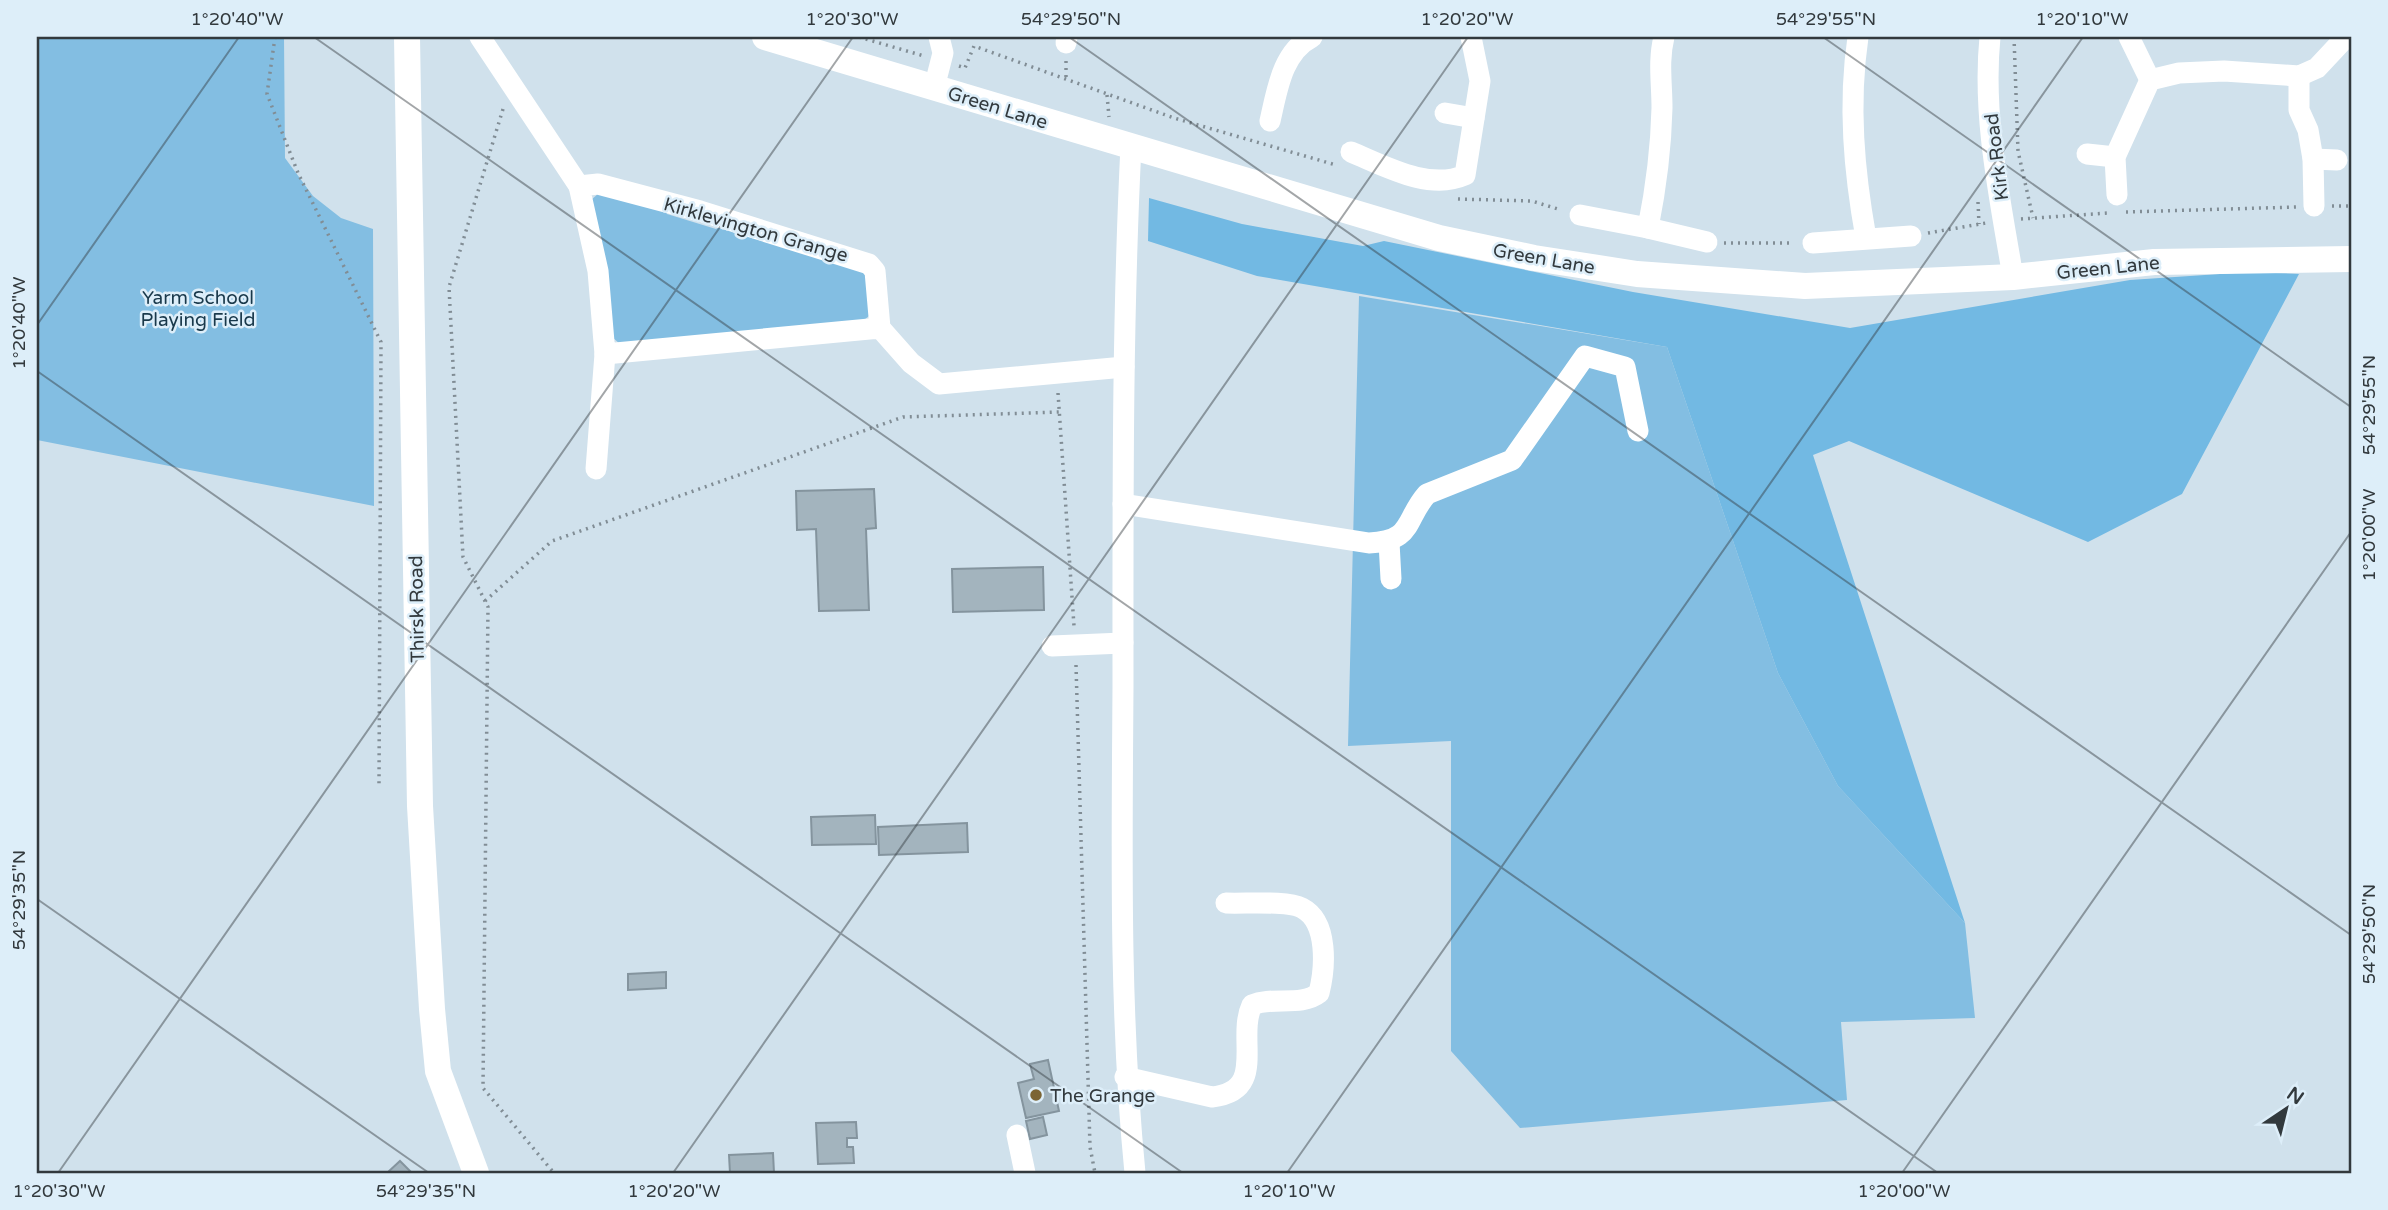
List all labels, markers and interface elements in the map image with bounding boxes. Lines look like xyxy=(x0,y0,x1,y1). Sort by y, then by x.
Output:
text: 1°20'40"W xyxy=(191,8,283,30)
text: 1°20'30"W xyxy=(806,8,898,30)
text: 54°29'50"N xyxy=(1021,8,1121,30)
text: 1°20'20"W xyxy=(1421,8,1513,30)
text: 54°29'55"N xyxy=(1776,8,1876,30)
text: 1°20'10"W xyxy=(2036,8,2128,30)
street label: Green Lane xyxy=(945,82,1050,134)
street label: Kirk Road xyxy=(1981,112,2013,202)
street label: Kirklevington Grange xyxy=(661,193,850,267)
street label: Green Lane xyxy=(1491,239,1597,279)
street label: Green Lane xyxy=(2056,252,2161,284)
text: 1°20'40"W xyxy=(8,277,30,369)
park label: Yarm School Playing Field xyxy=(141,287,255,331)
text: 54°29'55"N xyxy=(2358,355,2380,455)
text: 1°20'00"W xyxy=(2358,489,2380,581)
street label: Thirsk Road xyxy=(405,555,429,663)
text: 54°29'35"N xyxy=(8,850,30,950)
text: 54°29'50"N xyxy=(2358,884,2380,984)
north arrow xyxy=(2252,1074,2322,1144)
text: N xyxy=(2283,1083,2308,1109)
place label: The Grange xyxy=(1050,1085,1155,1107)
marker: The Grange xyxy=(1028,1087,1044,1103)
text: 1°20'30"W xyxy=(13,1180,105,1202)
text: 54°29'35"N xyxy=(376,1180,476,1202)
text: 1°20'20"W xyxy=(628,1180,720,1202)
text: 1°20'10"W xyxy=(1243,1180,1335,1202)
text: 1°20'00"W xyxy=(1858,1180,1950,1202)

